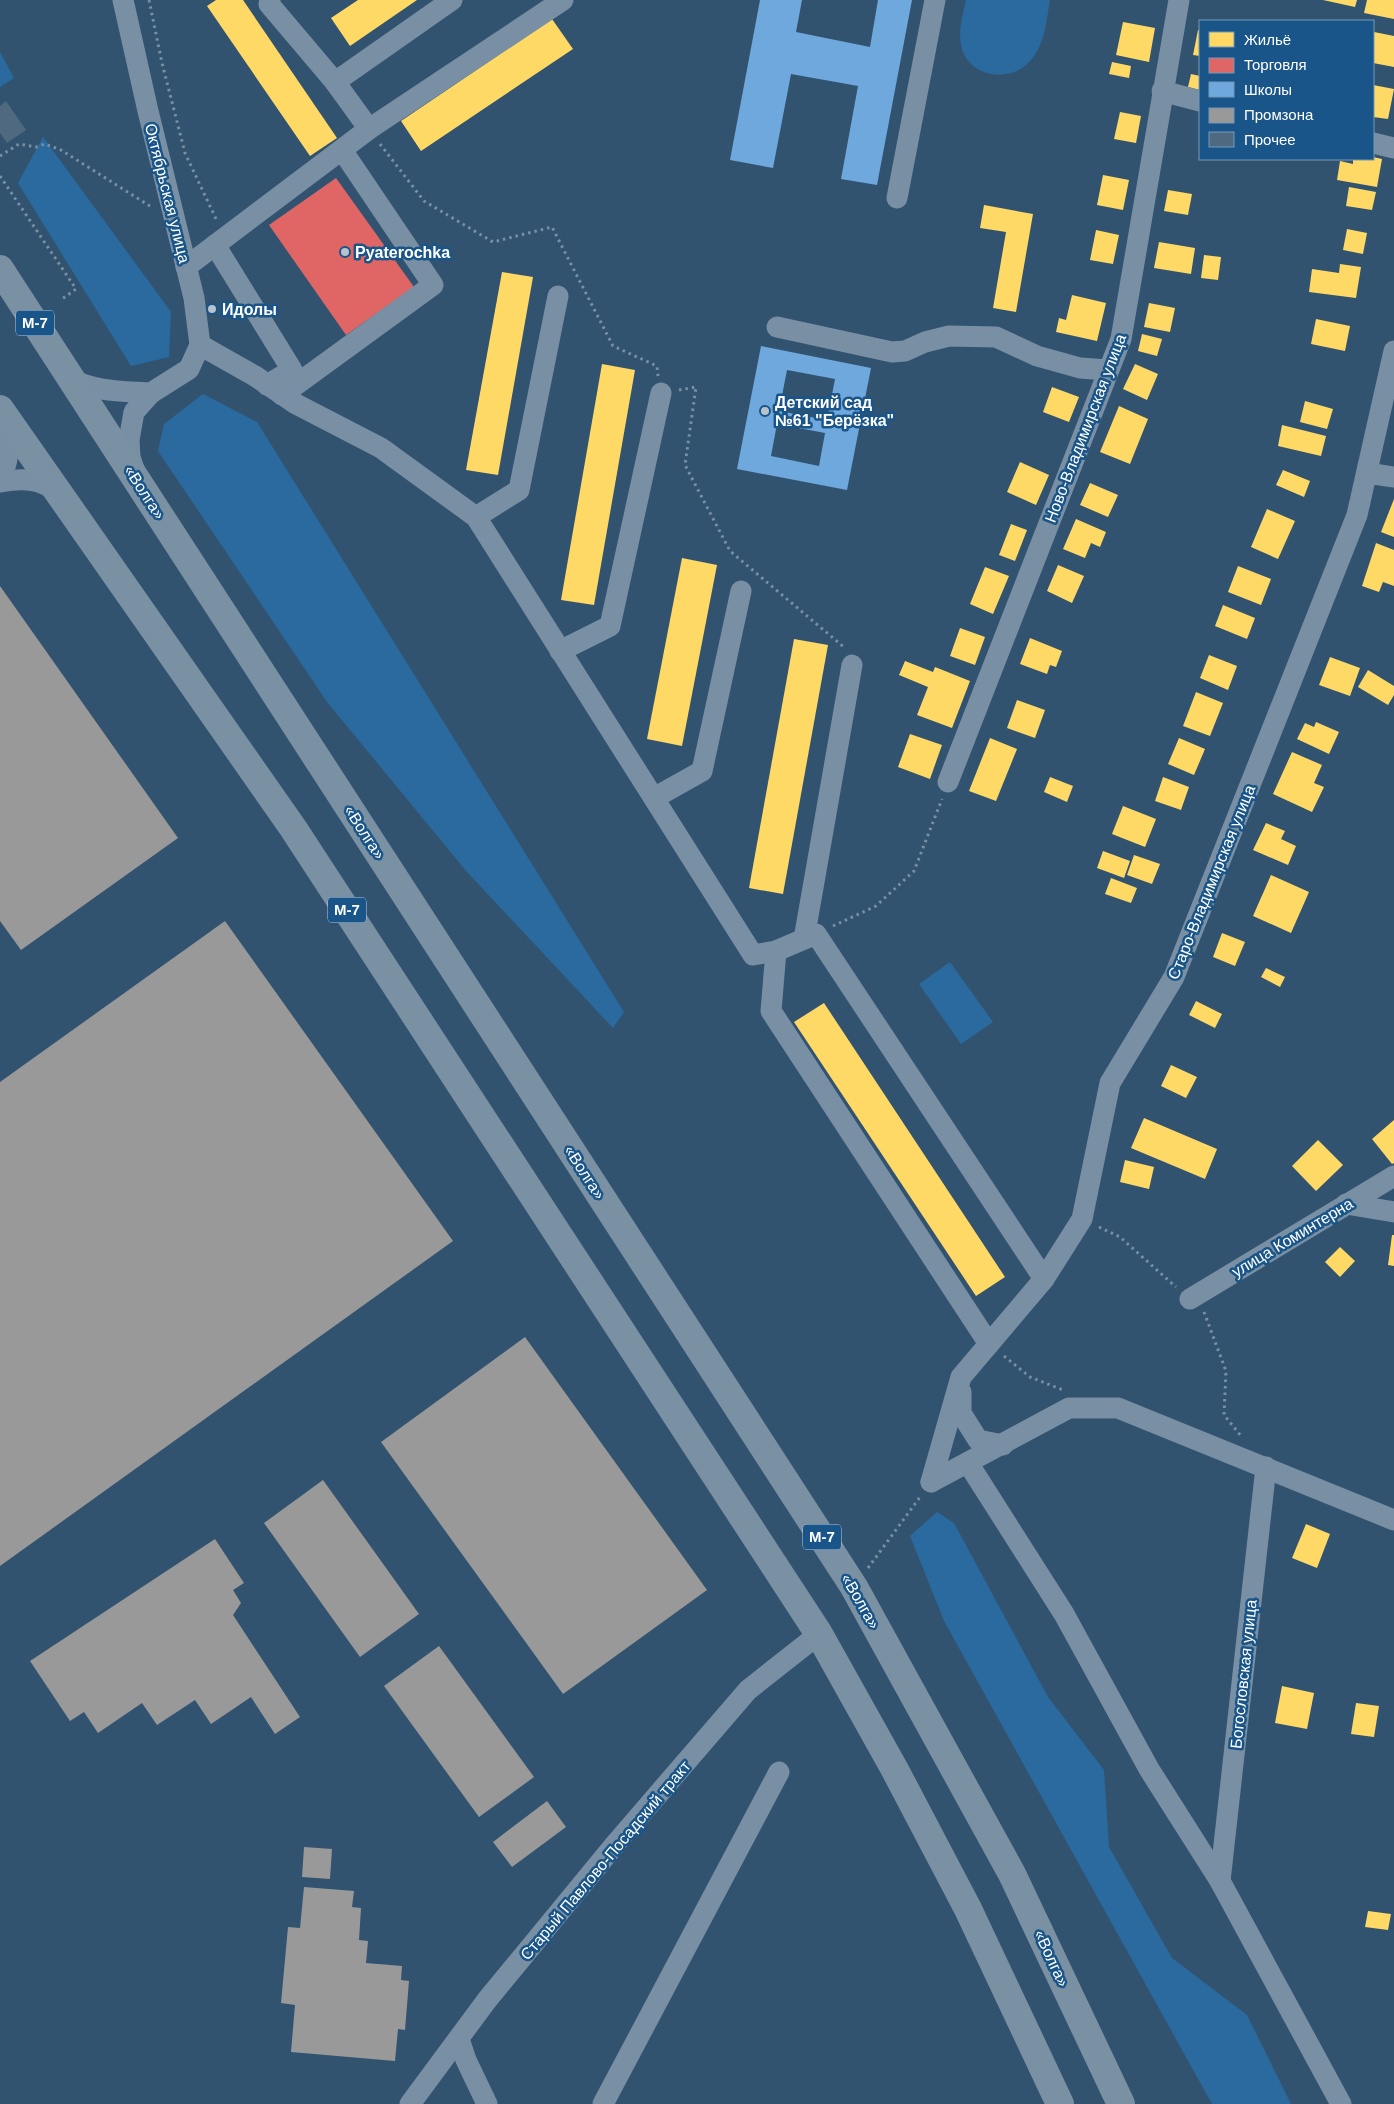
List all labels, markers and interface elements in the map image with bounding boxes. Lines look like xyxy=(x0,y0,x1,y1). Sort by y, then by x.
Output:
legend xyxy=(1199,20,1374,160)
text: Жильё xyxy=(1244,31,1291,48)
text: Торговля xyxy=(1244,56,1307,73)
text: Школы xyxy=(1244,81,1292,98)
text: Промзона xyxy=(1244,106,1314,123)
street label: Октябрьская улица xyxy=(142,122,193,265)
text: Прочее xyxy=(1244,131,1296,148)
place label: Pyaterochka xyxy=(355,244,450,261)
marker: Pyaterochka xyxy=(339,246,351,258)
place label: Идолы xyxy=(222,301,277,318)
marker: Идолы xyxy=(206,303,218,315)
road number: М-7 xyxy=(16,310,54,336)
street label: Ново-Владимирская улица xyxy=(1042,332,1129,525)
place label: Детский сад №61 "Берёзка" xyxy=(775,394,894,429)
marker: Детский сад №61 "Берёзка" xyxy=(759,405,771,417)
street label: «Волга» xyxy=(121,462,168,522)
street label: Старо-Владимирская улица xyxy=(1165,782,1258,982)
street label: «Волга» xyxy=(341,802,388,862)
road number: М-7 xyxy=(328,898,366,922)
street label: «Волга» xyxy=(561,1142,608,1202)
street label: улица Коминтерна xyxy=(1229,1195,1356,1280)
road number: М-7 xyxy=(803,1524,841,1550)
street label: «Волга» xyxy=(838,1571,883,1632)
street label: Богословская улица xyxy=(1227,1599,1260,1749)
street label: Старый Павлово-Посадский тракт xyxy=(517,1757,694,1963)
street label: «Волга» xyxy=(1031,1927,1072,1989)

